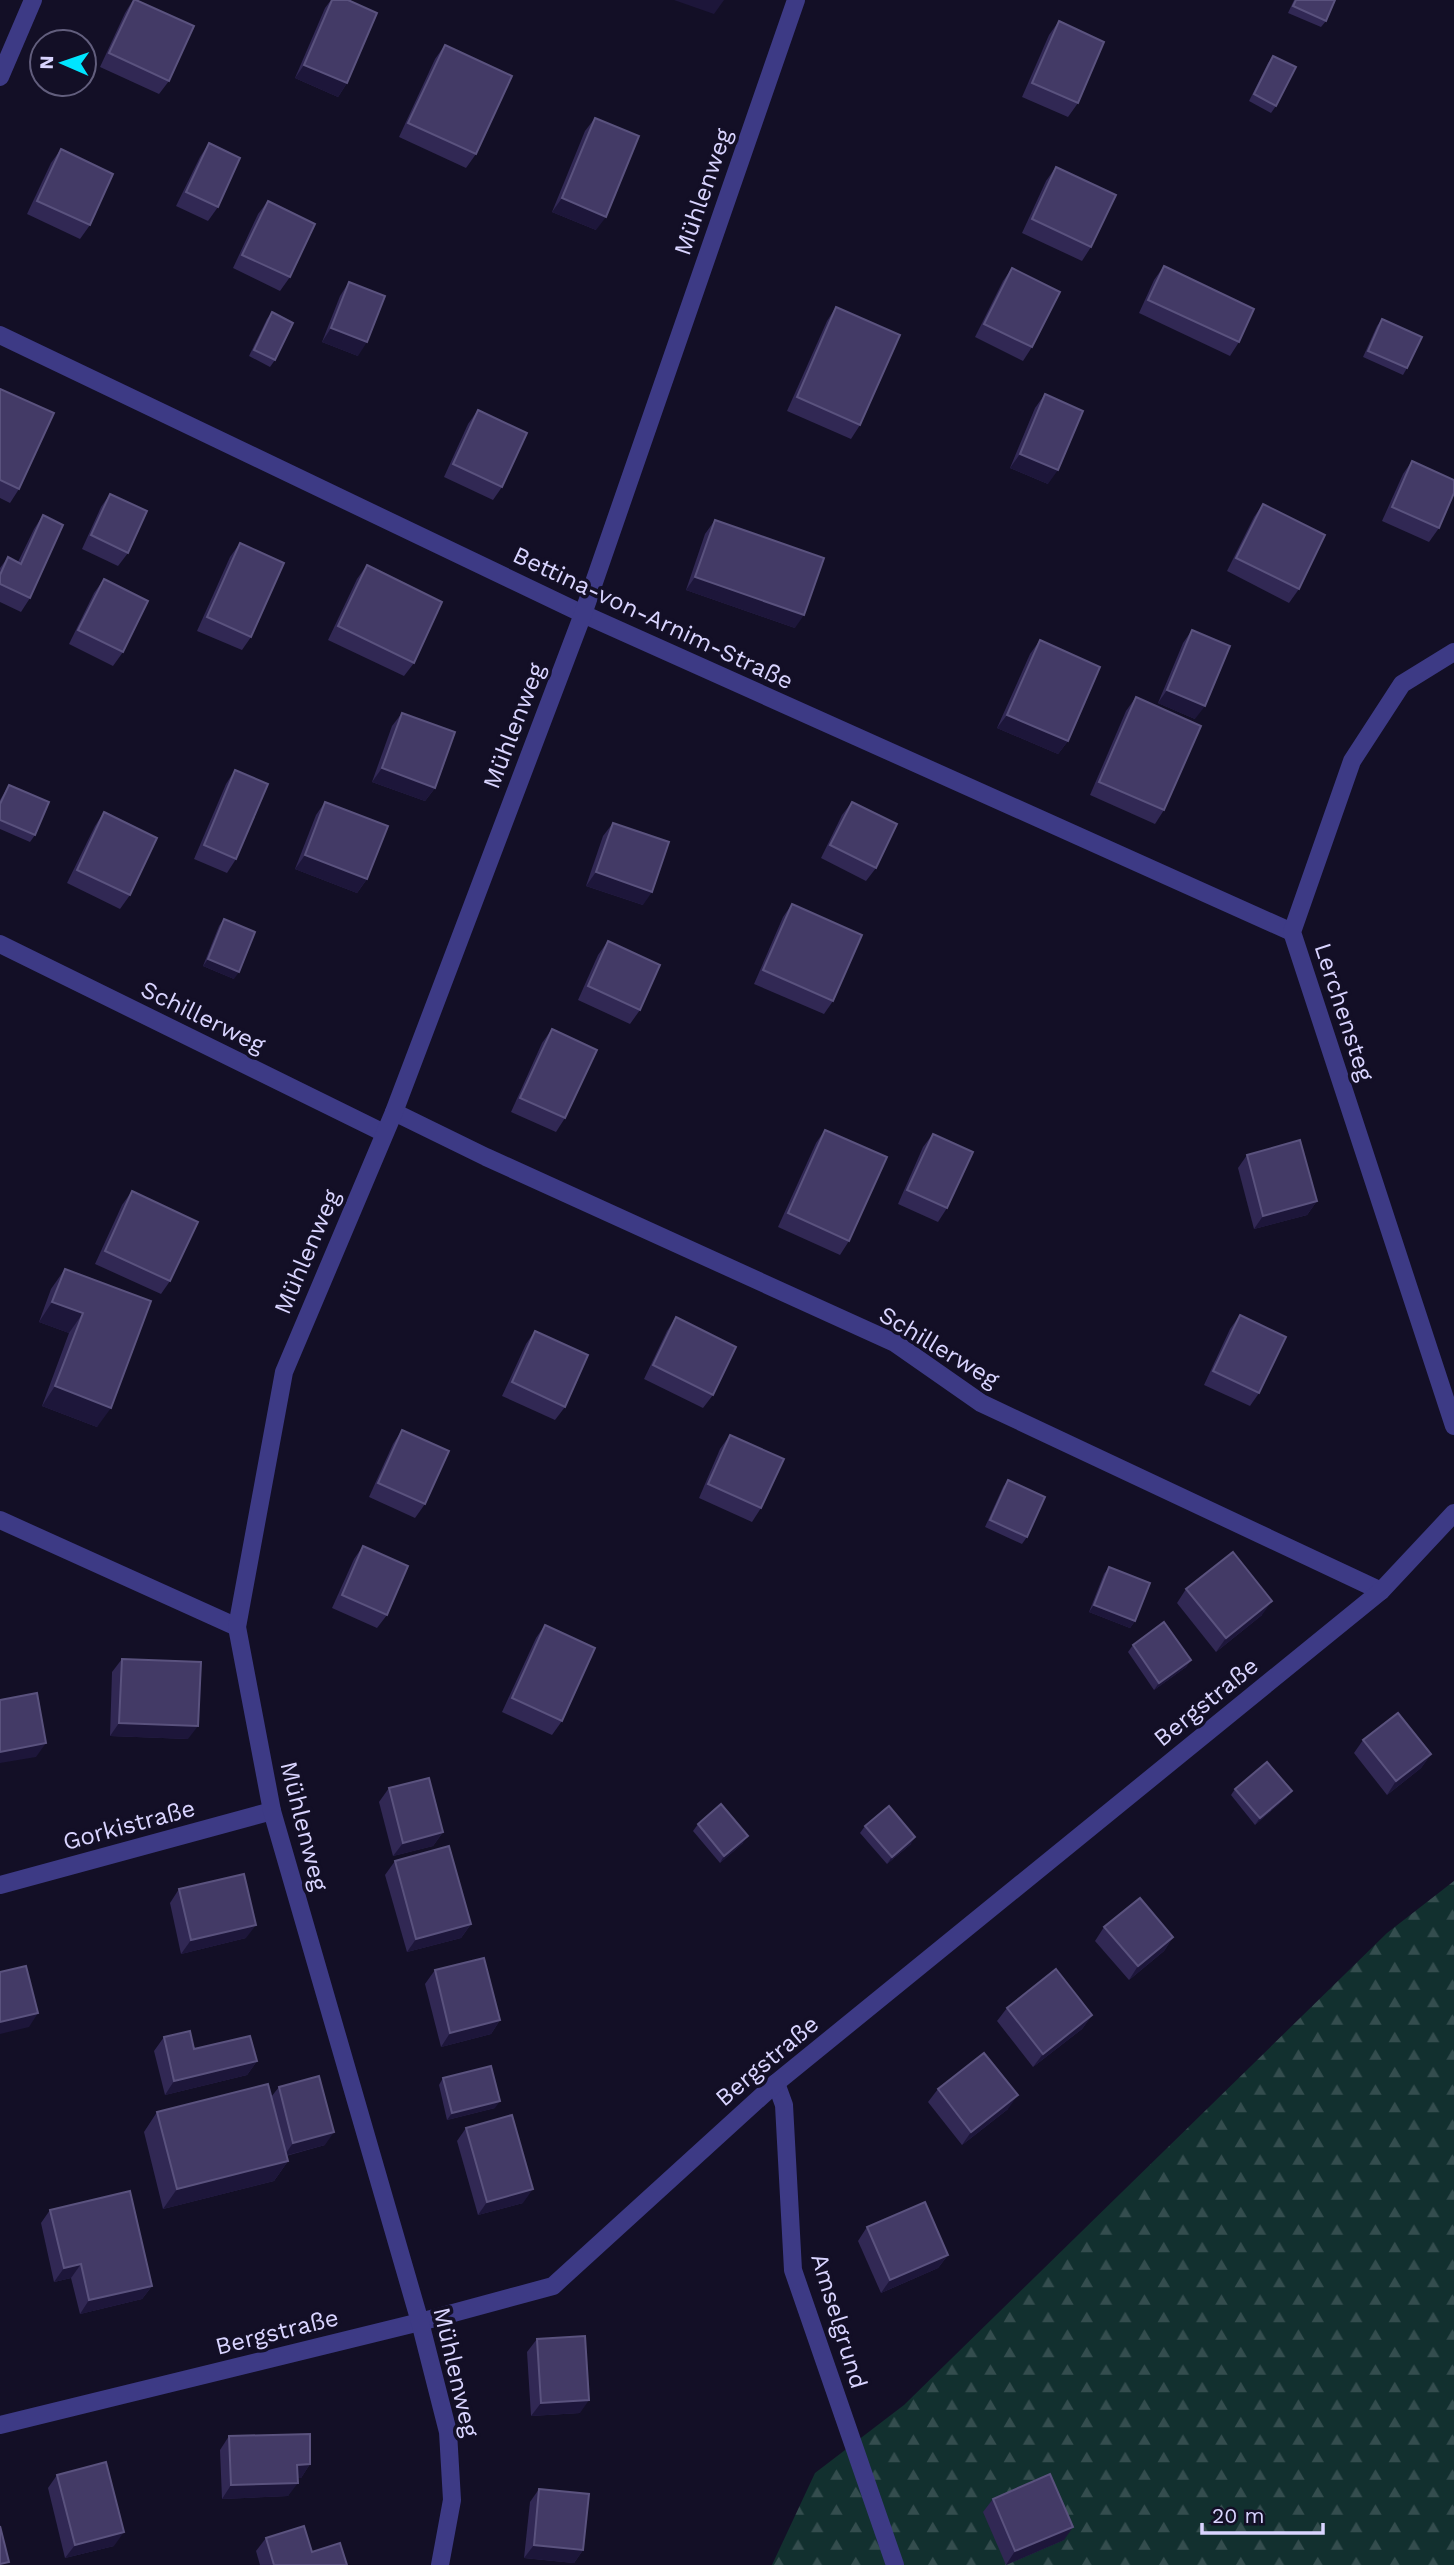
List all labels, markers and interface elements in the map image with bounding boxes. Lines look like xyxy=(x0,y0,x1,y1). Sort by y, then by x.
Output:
north arrow xyxy=(28,28,98,98)
text: N xyxy=(35,55,58,70)
street label: Mühlenweg xyxy=(668,125,738,259)
street label: Bettina-von-Arnim-Straße xyxy=(508,541,798,695)
street label: Mühlenweg xyxy=(477,659,551,793)
street label: Lerchensteg xyxy=(1309,939,1380,1085)
street label: Schillerweg xyxy=(136,975,270,1059)
street label: Mühlenweg xyxy=(268,1186,346,1318)
street label: Schillerweg xyxy=(874,1300,1004,1394)
street label: Bergstraße xyxy=(1148,1652,1264,1752)
street label: Mühlenweg xyxy=(274,1759,334,1894)
street label: Gorkistraße xyxy=(60,1794,198,1856)
street label: Bergstraße xyxy=(710,2010,824,2112)
street label: Amselgrund xyxy=(805,2250,873,2392)
street label: Bergstraße xyxy=(213,2303,341,2361)
street label: Mühlenweg xyxy=(427,2304,485,2440)
scale bar xyxy=(1202,2492,1323,2536)
text: 20 m xyxy=(1212,2503,1264,2528)

